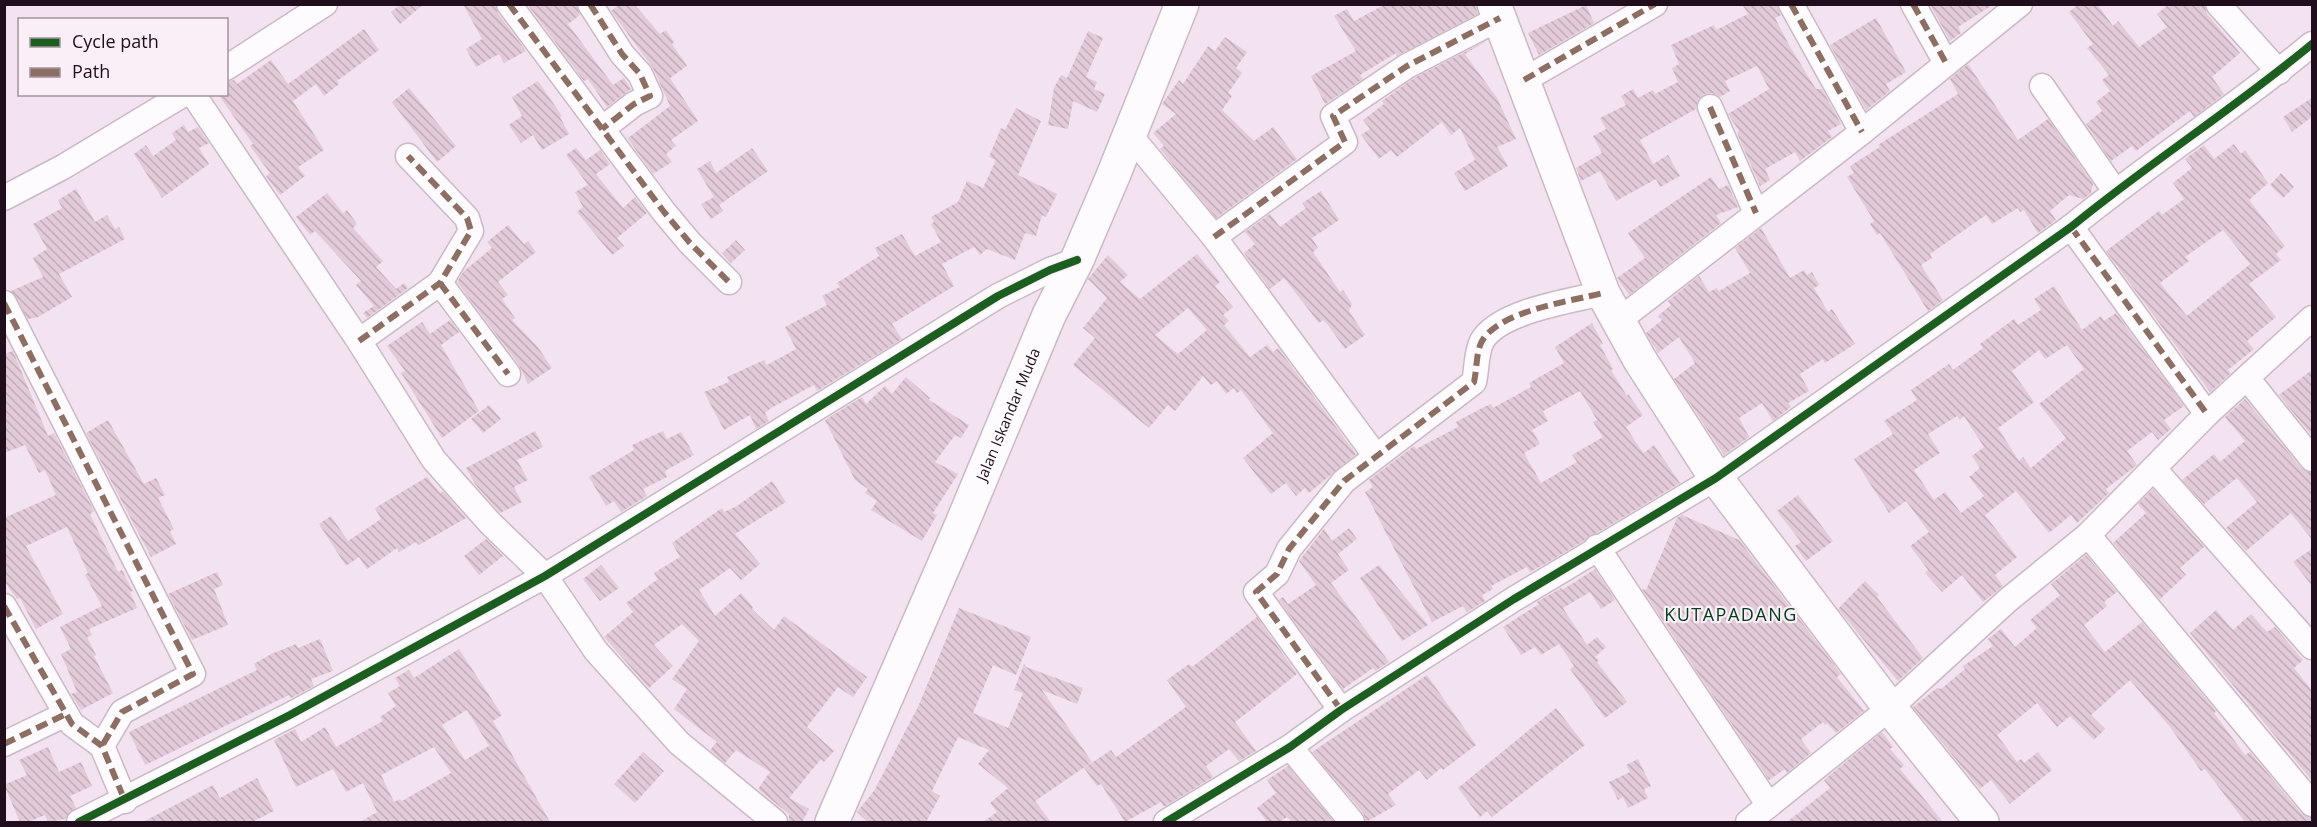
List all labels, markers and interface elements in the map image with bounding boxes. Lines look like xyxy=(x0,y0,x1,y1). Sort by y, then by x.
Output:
legend xyxy=(18,18,228,96)
text: Cycle path xyxy=(72,29,159,53)
text: Path xyxy=(72,59,110,83)
street label: Jalan Iskandar Muda xyxy=(970,345,1044,486)
district label: KUTAPADANG xyxy=(1664,602,1798,626)

